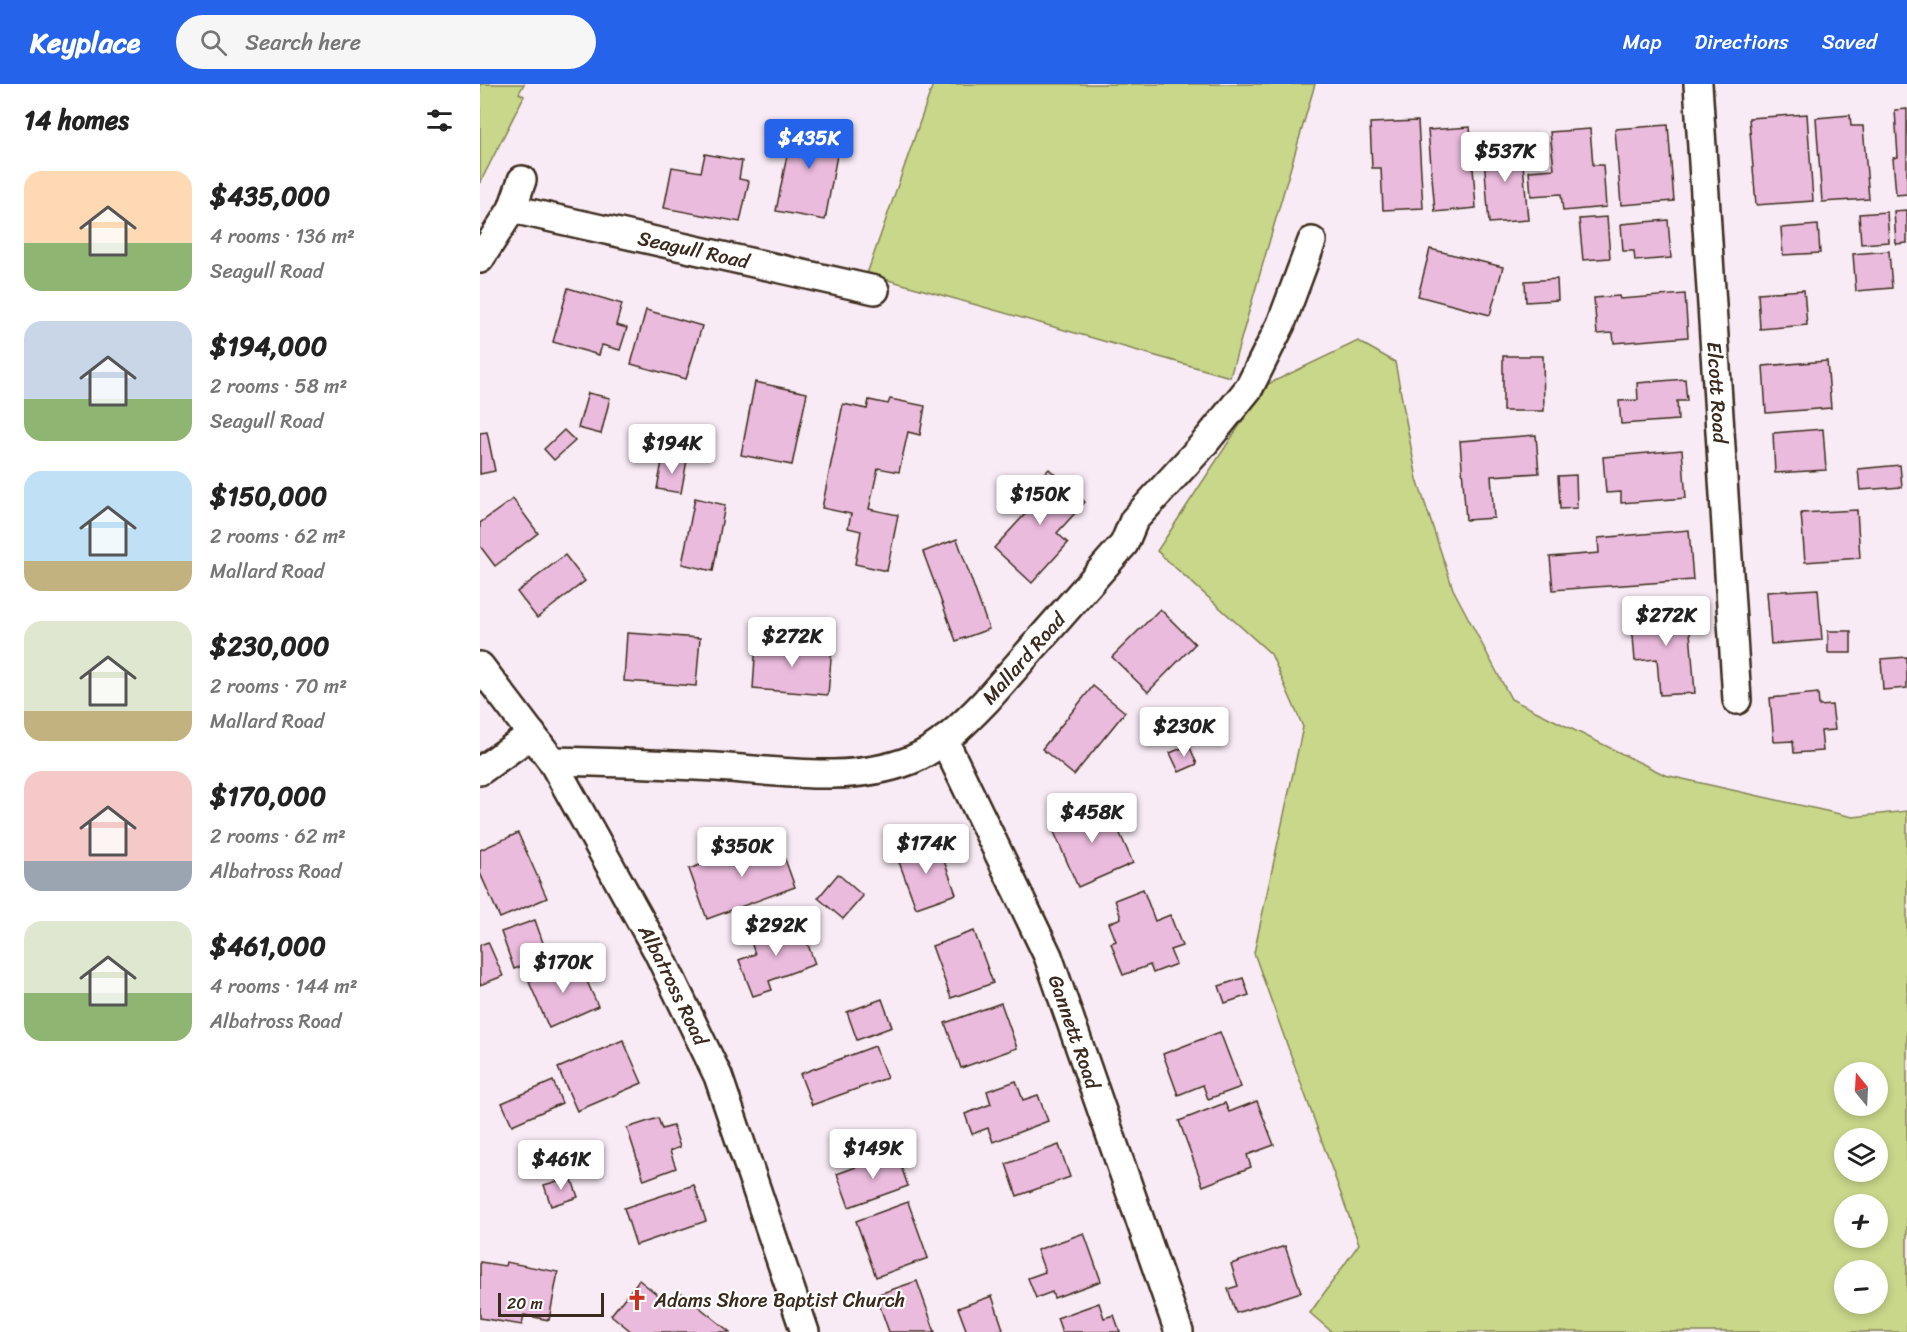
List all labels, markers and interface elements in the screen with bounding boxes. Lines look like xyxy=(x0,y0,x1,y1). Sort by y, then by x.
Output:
search box xyxy=(176,15,596,69)
text: Keyplace xyxy=(30,18,140,67)
text: Search here xyxy=(245,23,361,62)
text: Map xyxy=(1623,23,1661,61)
text: Directions xyxy=(1694,23,1789,61)
text: Saved xyxy=(1822,23,1877,61)
icon: search xyxy=(197,26,230,59)
text: 14 homes xyxy=(24,97,129,143)
icon: filters xyxy=(423,104,456,137)
pin: $435K xyxy=(767,119,851,170)
text: $435K xyxy=(778,121,840,156)
pin: $537K xyxy=(1463,132,1547,183)
text: $537K xyxy=(1475,134,1535,169)
text: $435,000 xyxy=(210,173,330,219)
icon: home xyxy=(72,195,144,267)
text: 4 rooms · 136 m² xyxy=(210,219,355,254)
street label: Seagull Road xyxy=(634,220,754,279)
text: Seagull Road xyxy=(210,254,323,289)
text: $194,000 xyxy=(210,323,327,369)
street label: Elcott Road xyxy=(1697,341,1738,446)
icon: home xyxy=(72,345,144,417)
text: 2 rooms · 58 m² xyxy=(210,369,347,404)
text: Seagull Road xyxy=(210,404,323,439)
pin: $194K xyxy=(630,424,714,475)
text: $194K xyxy=(643,426,701,461)
text: $150,000 xyxy=(210,473,327,519)
pin: $150K xyxy=(998,475,1082,526)
text: $150K xyxy=(1010,477,1070,512)
icon: home xyxy=(72,495,144,567)
text: 2 rooms · 62 m² xyxy=(210,519,346,554)
text: Mallard Road xyxy=(210,554,324,589)
pin: $272K xyxy=(1624,596,1708,647)
text: $272K xyxy=(1636,598,1696,633)
street label: Mallard Road xyxy=(973,603,1075,713)
pin: $272K xyxy=(750,617,834,668)
text: $272K xyxy=(762,619,822,654)
text: $230,000 xyxy=(210,623,330,669)
icon: home xyxy=(72,645,144,717)
text: 2 rooms · 70 m² xyxy=(210,669,347,704)
text: Mallard Road xyxy=(210,704,324,739)
pin: $230K xyxy=(1142,707,1226,758)
text: $230K xyxy=(1154,709,1214,744)
text: $170,000 xyxy=(210,773,326,819)
pin: $458K xyxy=(1050,793,1134,844)
icon: home xyxy=(72,795,144,867)
text: $458K xyxy=(1061,795,1123,830)
text: 2 rooms · 62 m² xyxy=(210,819,346,854)
pin: $174K xyxy=(884,824,968,875)
text: $174K xyxy=(897,826,955,861)
pin: $350K xyxy=(700,827,784,878)
text: $350K xyxy=(711,829,773,864)
text: Albatross Road xyxy=(210,854,341,889)
pin: $292K xyxy=(734,906,818,957)
text: $292K xyxy=(746,908,806,943)
street label: Albatross Road xyxy=(628,917,719,1053)
text: $461,000 xyxy=(210,923,326,969)
pin: $170K xyxy=(521,943,605,994)
icon: home xyxy=(72,945,144,1017)
text: $170K xyxy=(534,945,592,980)
text: 4 rooms · 144 m² xyxy=(210,969,358,1004)
street label: Gannett Road xyxy=(1038,970,1111,1095)
text: Albatross Road xyxy=(210,1004,341,1039)
north arrow xyxy=(1834,1062,1888,1116)
map controls xyxy=(1834,1062,1888,1314)
button: layers xyxy=(1834,1128,1888,1182)
pin: $149K xyxy=(831,1129,915,1180)
text: $149K xyxy=(844,1131,902,1166)
pin: $461K xyxy=(519,1140,603,1191)
text: $461K xyxy=(532,1142,590,1177)
button: + xyxy=(1834,1194,1888,1248)
button: − xyxy=(1834,1260,1888,1314)
place label: Adams Shore Baptist Church xyxy=(653,1283,905,1318)
church icon: Adams Shore Baptist Church xyxy=(625,1288,649,1312)
text: 20 m xyxy=(507,1289,543,1318)
scale bar xyxy=(498,1290,604,1318)

